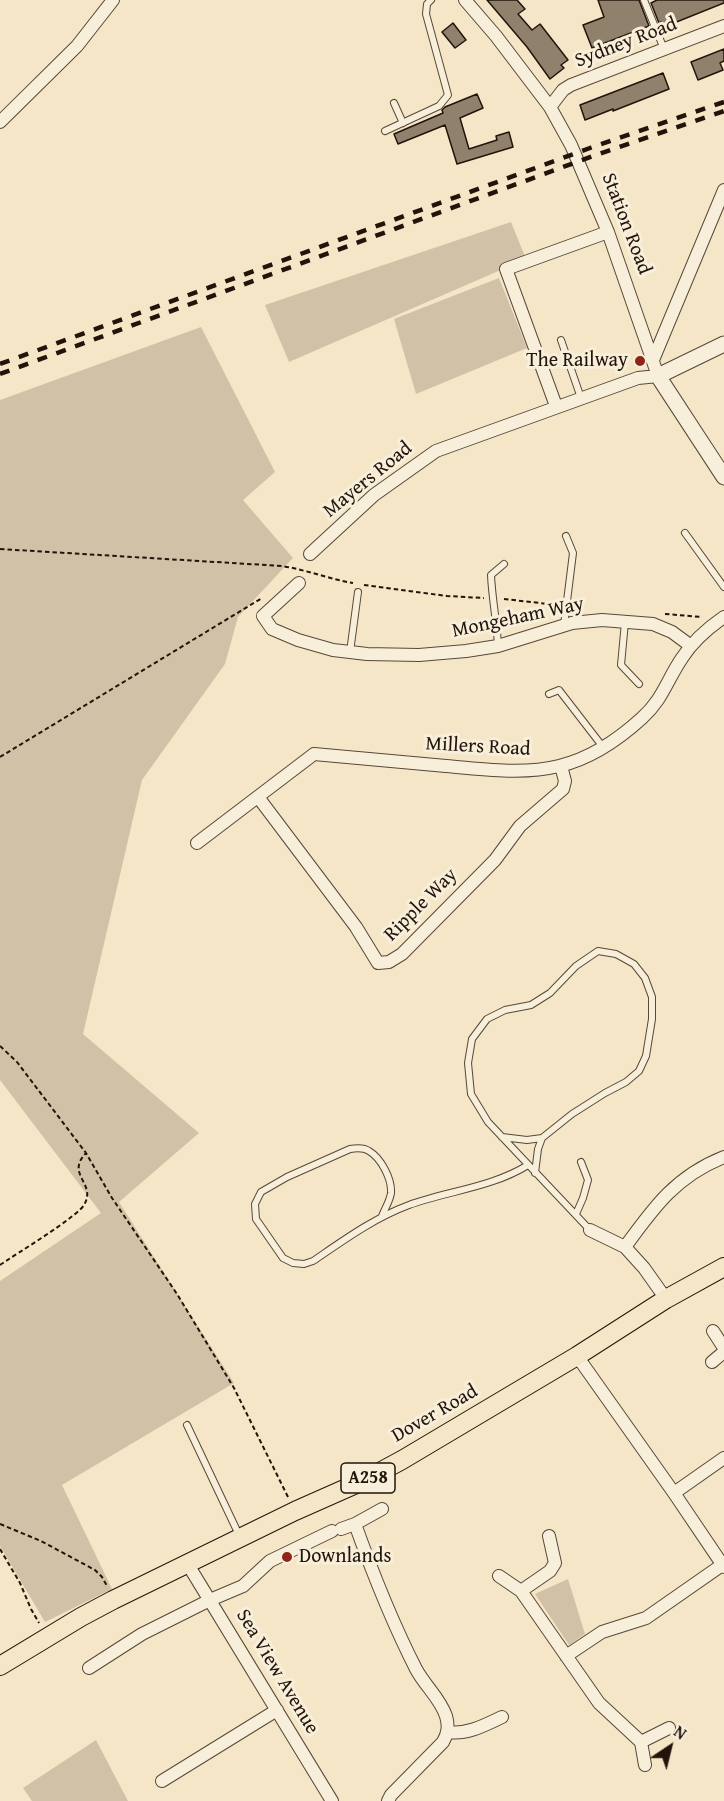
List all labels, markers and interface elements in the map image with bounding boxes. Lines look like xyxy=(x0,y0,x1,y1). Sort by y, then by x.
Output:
street label: Sydney Road xyxy=(572,13,680,73)
street label: Station Road xyxy=(596,170,656,278)
place label: The Railway xyxy=(526,349,628,373)
marker: The Railway xyxy=(633,354,647,368)
street label: Mayers Road xyxy=(319,437,417,523)
street label: Mongeham Way xyxy=(450,592,586,644)
street label: Millers Road xyxy=(425,732,531,762)
street label: Ripple Way xyxy=(379,863,463,947)
street label: Dover Road xyxy=(388,1380,482,1448)
road number: A258 xyxy=(341,1463,395,1493)
place label: Downlands xyxy=(299,1545,391,1569)
marker: Downlands xyxy=(280,1550,294,1564)
street label: Sea View Avenue xyxy=(230,1605,324,1739)
north arrow xyxy=(640,1717,700,1777)
text: N xyxy=(669,1719,692,1745)

